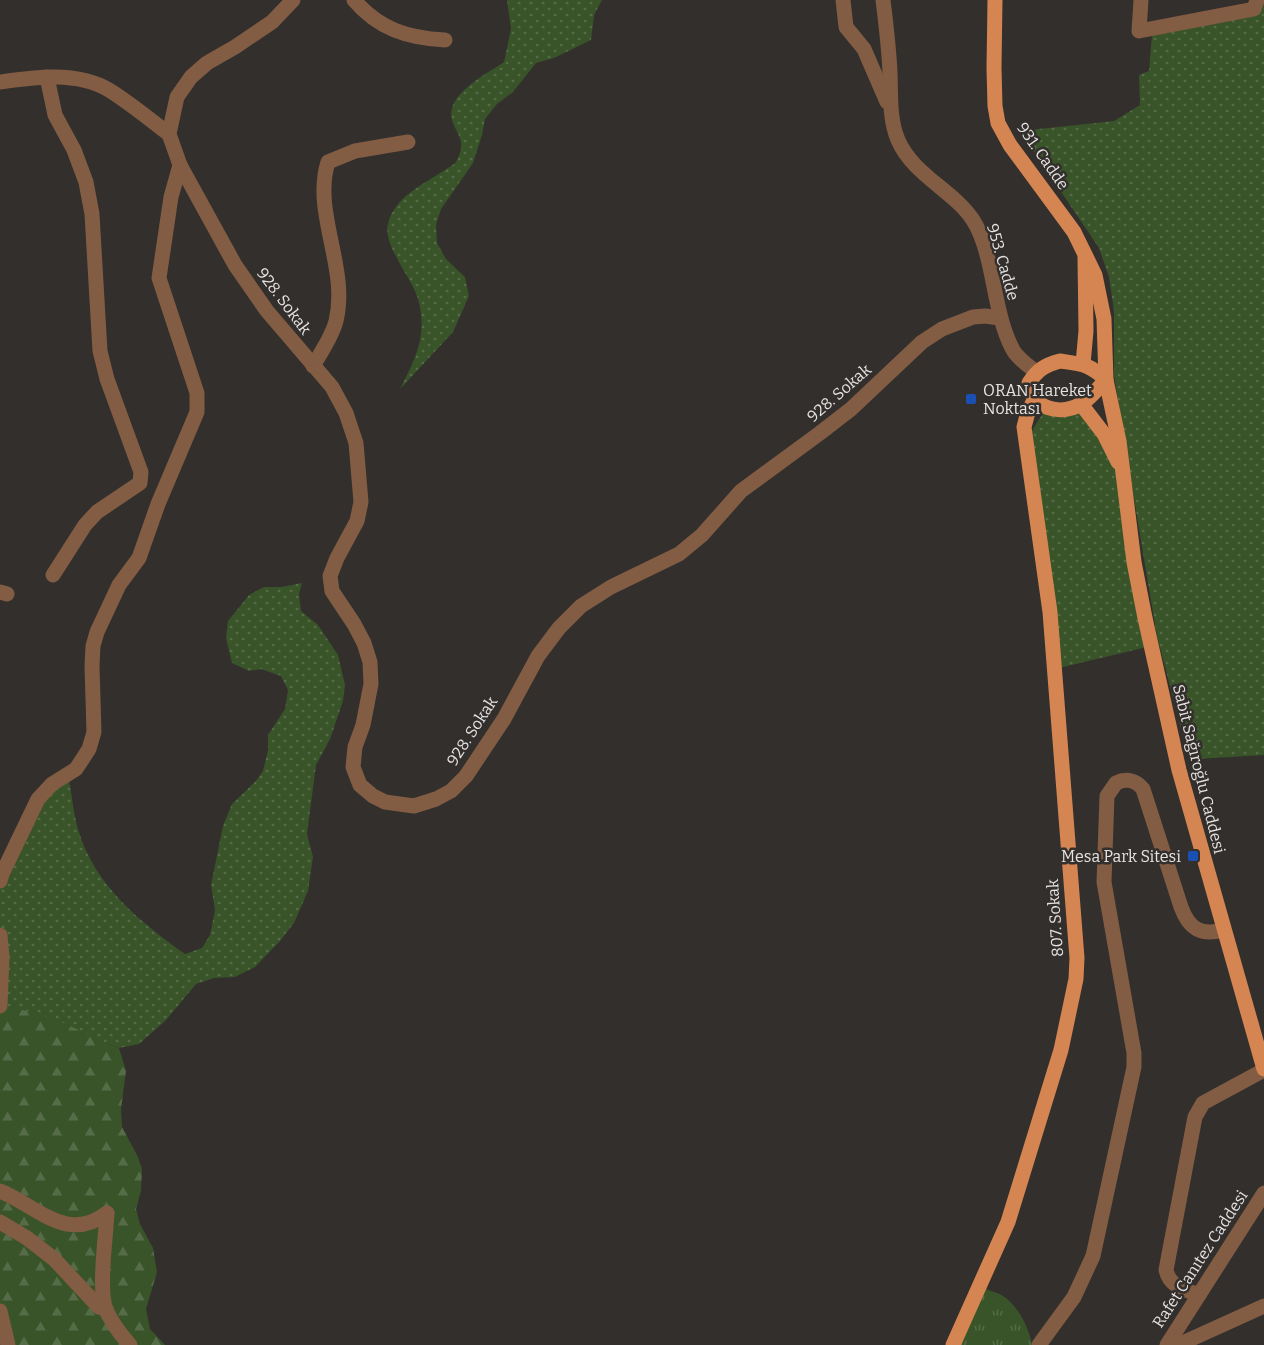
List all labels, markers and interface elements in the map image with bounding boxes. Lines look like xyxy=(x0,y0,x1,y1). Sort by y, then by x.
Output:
street label: 931. Cadde xyxy=(1013,119,1073,193)
street label: 953. Cadde xyxy=(983,221,1023,303)
street label: 928. Sokak xyxy=(253,264,315,338)
street label: 928. Sokak xyxy=(803,360,875,426)
place label: ORAN Hareket Noktası xyxy=(983,381,1092,418)
marker: ORAN Hareket Noktası xyxy=(964,392,978,406)
street label: Sabit Sağıroğlu Caddesi xyxy=(1169,682,1229,856)
street label: 928. Sokak xyxy=(443,693,501,769)
place label: Mesa Park Sitesi xyxy=(1061,847,1181,866)
marker: Mesa Park Sitesi xyxy=(1186,849,1200,863)
street label: 807. Sokak xyxy=(1043,878,1067,958)
street label: Rafet Canıtez Caddesi xyxy=(1148,1187,1252,1331)

